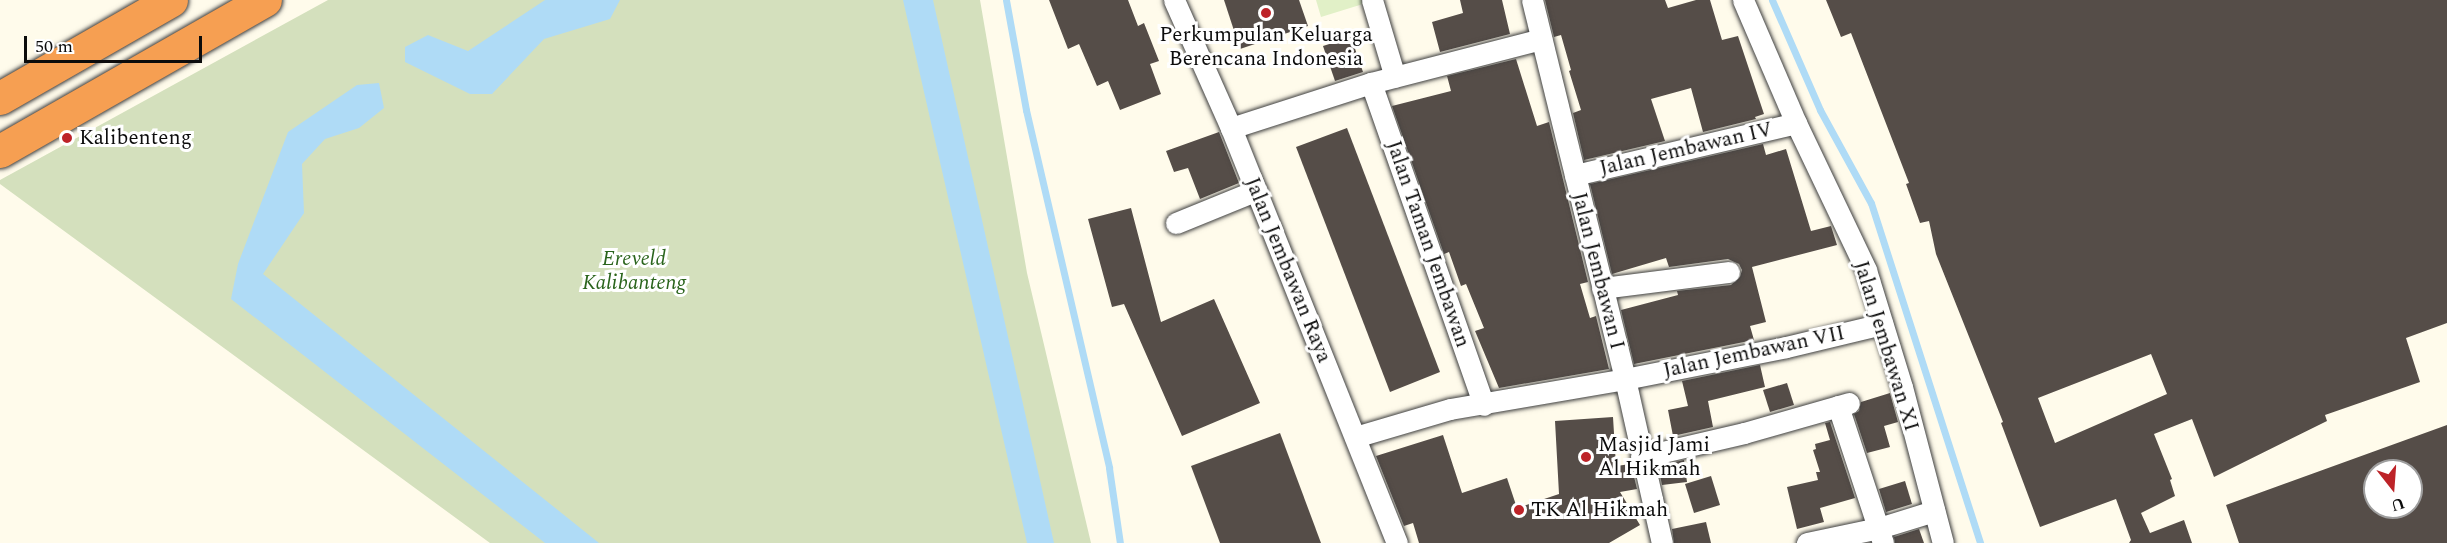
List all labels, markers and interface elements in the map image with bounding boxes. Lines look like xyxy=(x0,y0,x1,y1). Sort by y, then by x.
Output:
marker: Perkumpulan Keluarga Berencana Indonesia xyxy=(1259,6,1273,20)
place label: Perkumpulan Keluarga Berencana Indonesia xyxy=(1159,22,1373,72)
scale bar xyxy=(27,24,206,62)
text: 50 m xyxy=(35,33,73,60)
street label: Jalan Jembawan IV xyxy=(1597,117,1775,181)
place label: Kalibenteng xyxy=(79,125,192,151)
marker: Kalibenteng xyxy=(60,131,74,145)
street label: Jalan Taman Jembawan xyxy=(1381,137,1475,351)
street label: Jalan Jembawan Raya xyxy=(1239,174,1337,366)
street label: Jalan Jembawan I xyxy=(1566,190,1630,352)
park label: Ereveld Kalibanteng xyxy=(582,246,686,296)
street label: Jalan Jembawan XI xyxy=(1848,258,1924,434)
street label: Jalan Jembawan VII xyxy=(1661,320,1847,384)
place label: Masjid Jami Al Hikmah xyxy=(1598,432,1710,482)
marker: Masjid Jami Al Hikmah xyxy=(1579,450,1593,464)
north arrow xyxy=(2363,459,2423,519)
text: U xyxy=(2388,491,2408,518)
place label: TK Al Hikmah xyxy=(1531,497,1668,523)
marker: TK Al Hikmah xyxy=(1512,503,1526,517)

